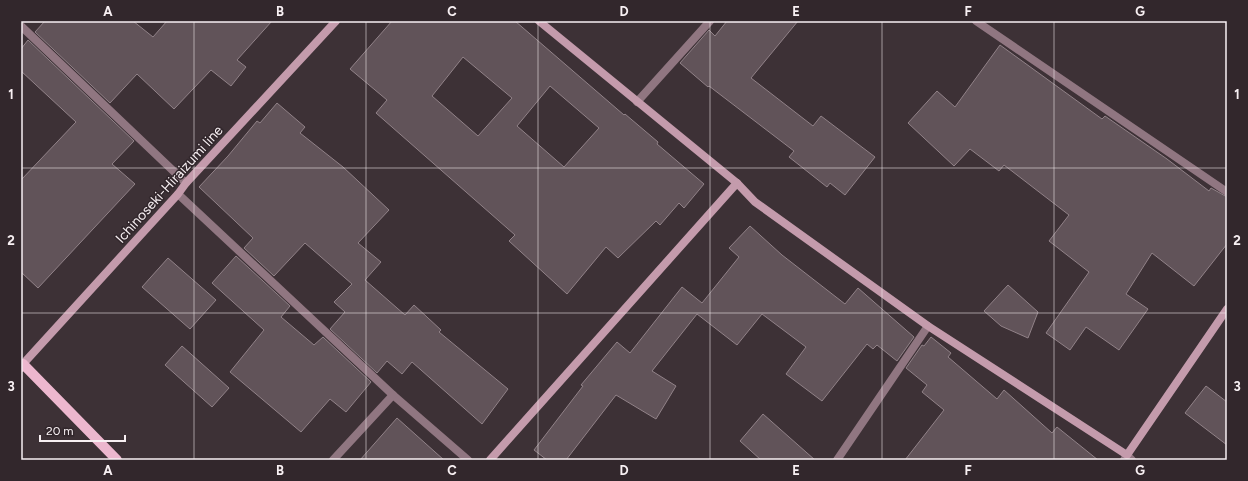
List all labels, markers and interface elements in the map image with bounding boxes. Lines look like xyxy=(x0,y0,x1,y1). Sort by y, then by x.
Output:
text: A xyxy=(103,4,113,19)
text: B xyxy=(276,4,284,19)
text: C xyxy=(447,4,457,19)
text: D xyxy=(619,4,629,19)
text: E xyxy=(792,4,800,19)
text: F xyxy=(964,4,972,19)
text: G xyxy=(1135,4,1145,19)
text: 1 xyxy=(8,87,14,102)
text: 1 xyxy=(1234,87,1240,102)
street label: Ichinoseki-Hiraizumi line xyxy=(112,122,227,247)
text: 2 xyxy=(7,233,15,248)
text: 2 xyxy=(1233,233,1241,248)
text: 3 xyxy=(7,379,15,394)
text: 3 xyxy=(1233,379,1241,394)
scale bar xyxy=(40,417,125,443)
text: 20 m xyxy=(46,424,74,438)
text: A xyxy=(103,463,113,478)
text: B xyxy=(276,463,284,478)
text: C xyxy=(447,463,457,478)
text: D xyxy=(619,463,629,478)
text: E xyxy=(792,463,800,478)
text: F xyxy=(964,463,972,478)
text: G xyxy=(1135,463,1145,478)

